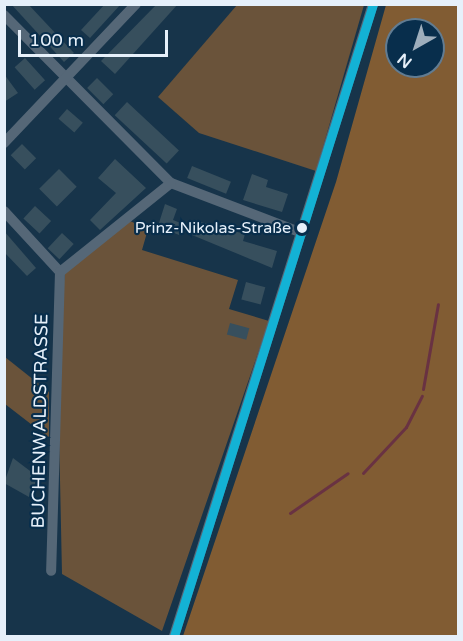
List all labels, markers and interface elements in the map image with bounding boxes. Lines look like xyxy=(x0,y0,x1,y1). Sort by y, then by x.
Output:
scale bar xyxy=(21,18,171,56)
north arrow xyxy=(385,18,445,78)
text: 100 m xyxy=(29,29,84,51)
text: N xyxy=(394,49,416,72)
place label: Prinz-Nikolas-Straße xyxy=(135,218,291,238)
marker: Prinz-Nikolas-Straße xyxy=(296,222,308,234)
street label: BUCHENWALDSTRASSE xyxy=(27,313,53,529)

